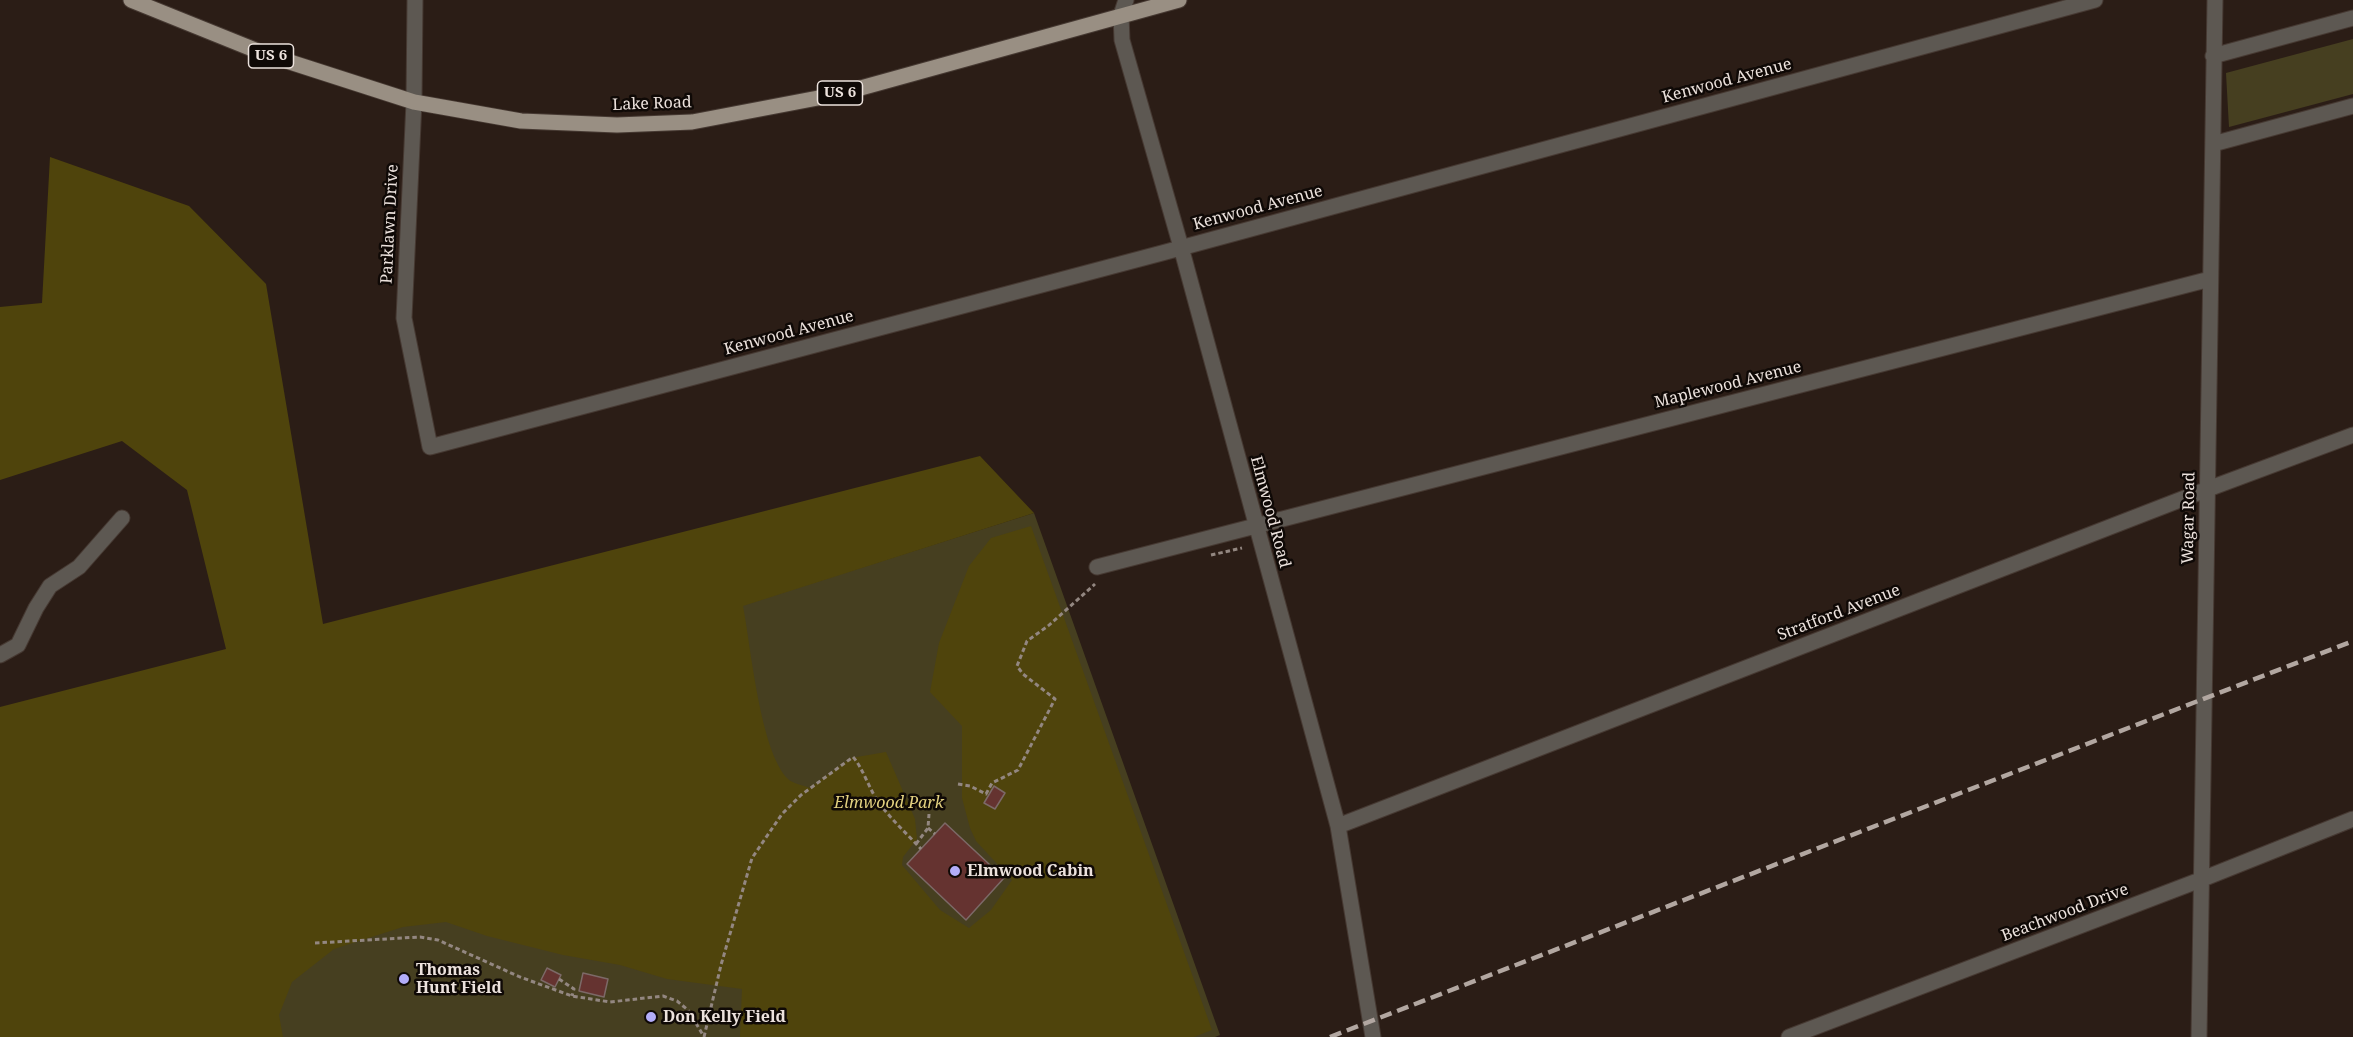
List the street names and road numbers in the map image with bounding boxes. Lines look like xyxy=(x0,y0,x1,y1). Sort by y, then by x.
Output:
road number: US 6 xyxy=(248,44,294,68)
street label: Kenwood Avenue xyxy=(1660,54,1794,108)
road number: US 6 xyxy=(818,81,862,105)
street label: Lake Road xyxy=(612,93,692,115)
street label: Parklawn Drive xyxy=(377,164,403,284)
street label: Kenwood Avenue xyxy=(1191,181,1325,235)
street label: Kenwood Avenue xyxy=(722,306,856,360)
street label: Maplewood Avenue xyxy=(1653,357,1803,413)
street label: Elmwood Road xyxy=(1246,454,1294,570)
street label: Wagar Road xyxy=(2179,472,2199,564)
street label: Stratford Avenue xyxy=(1775,581,1903,645)
street label: Beachwood Drive xyxy=(1999,880,2131,946)

